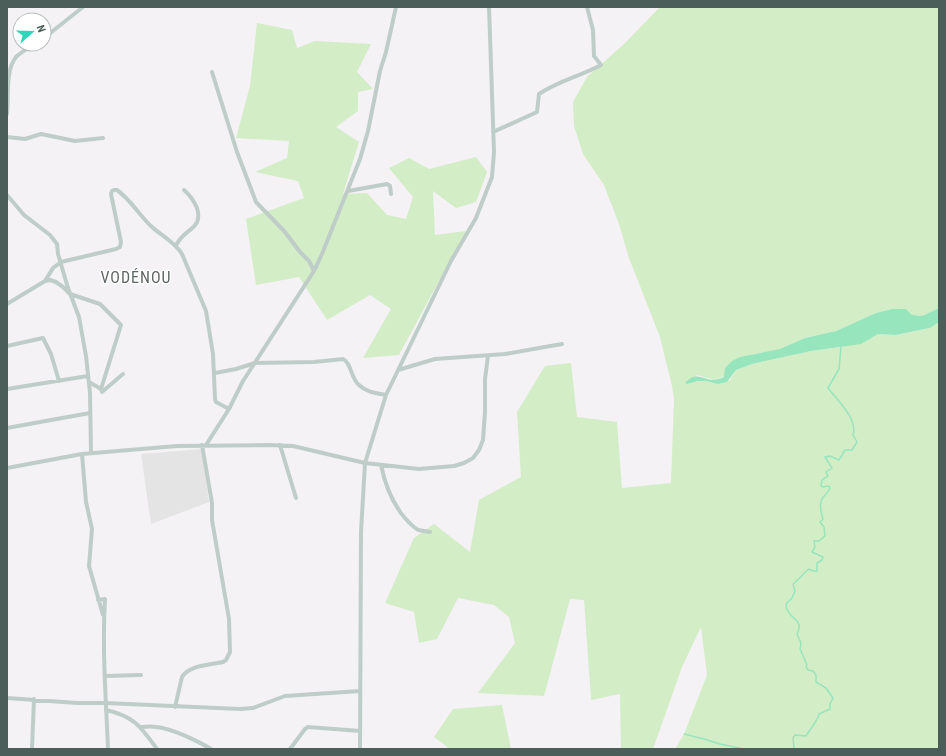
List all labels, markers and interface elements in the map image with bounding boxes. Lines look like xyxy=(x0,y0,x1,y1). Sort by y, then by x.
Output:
north arrow xyxy=(12,12,52,52)
text: N xyxy=(34,23,48,34)
district label: VODÉNOU xyxy=(100,268,172,287)

